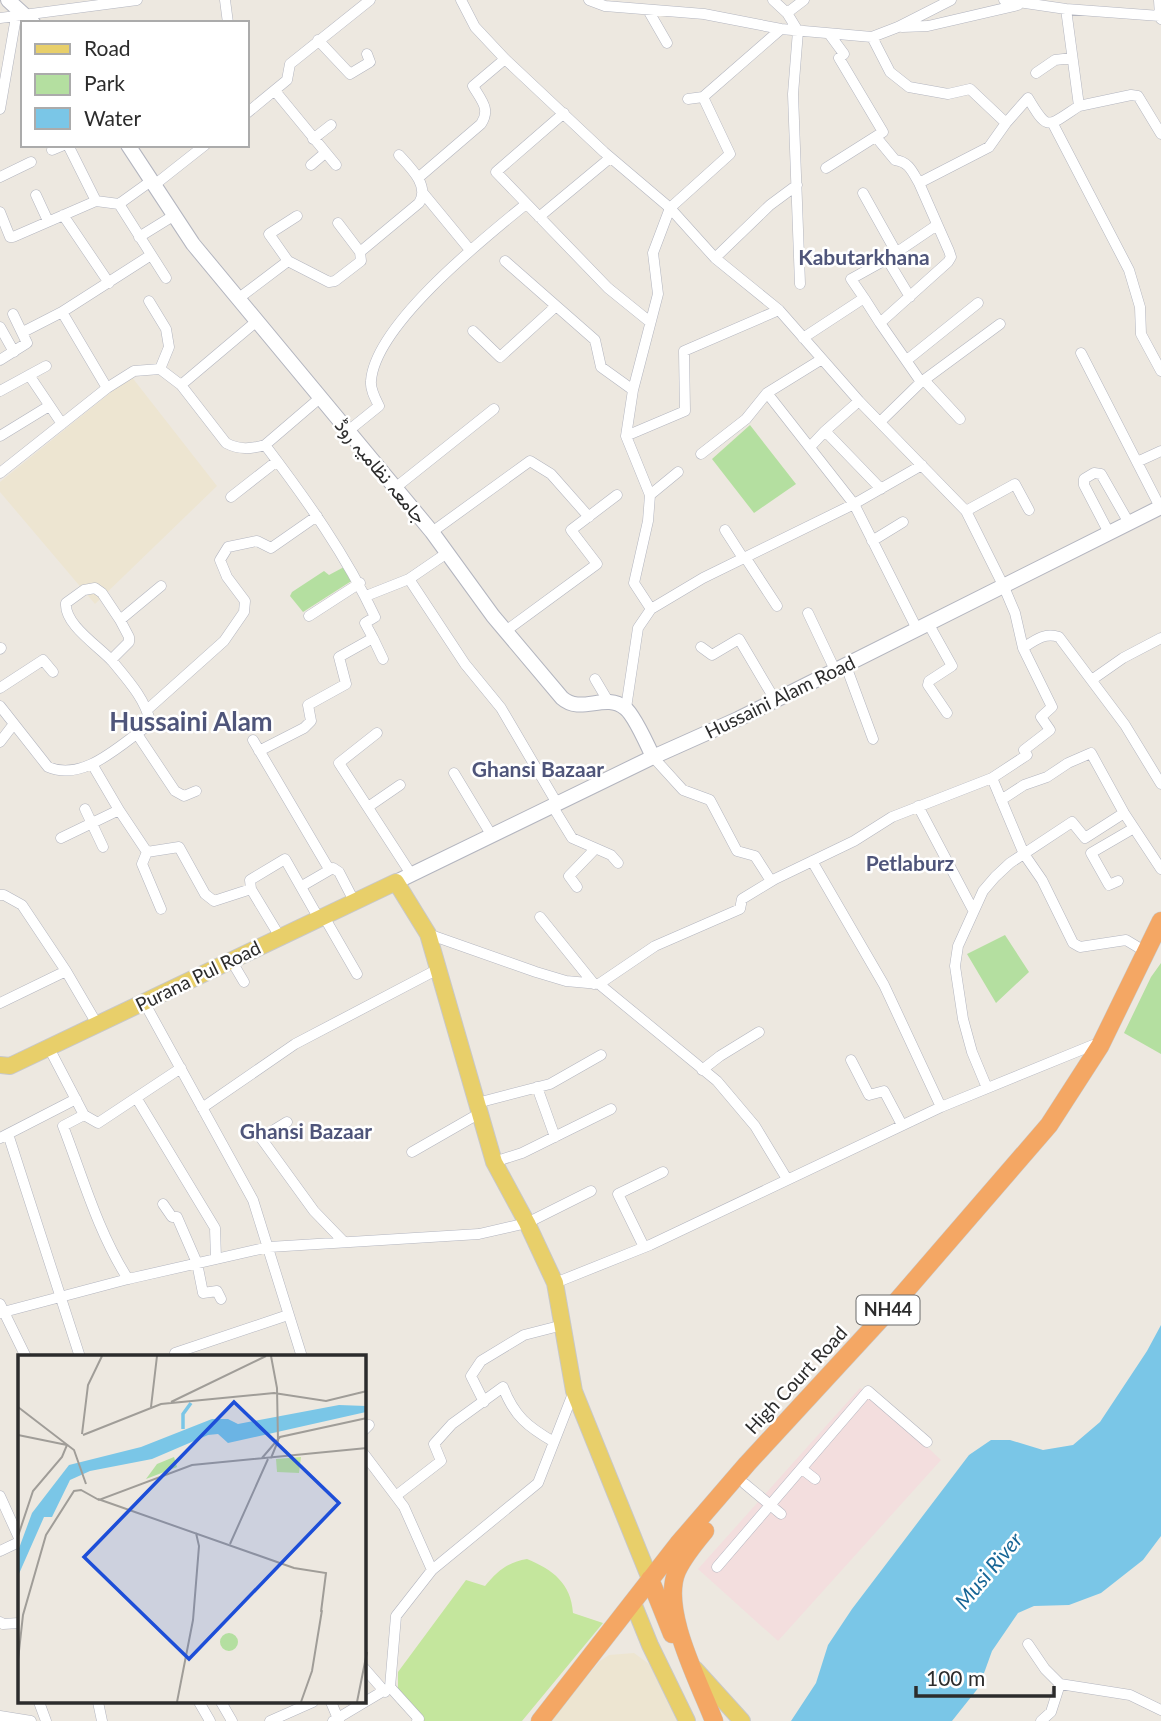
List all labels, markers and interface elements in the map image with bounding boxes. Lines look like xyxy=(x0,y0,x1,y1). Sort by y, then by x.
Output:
legend xyxy=(21,21,248,147)
text: Road xyxy=(84,35,131,60)
text: Park xyxy=(84,70,125,95)
text: Water xyxy=(84,105,141,130)
district label: Kabutarkhana xyxy=(798,244,930,269)
street label: جامعہ نظامیہ روڈ xyxy=(330,413,432,529)
street label: Hussaini Alam Road xyxy=(701,650,859,743)
district label: Hussaini Alam xyxy=(109,705,273,737)
district label: Ghansi Bazaar xyxy=(472,756,604,781)
district label: Petlaburz xyxy=(866,850,955,875)
street label: Purana Pul Road xyxy=(131,935,264,1016)
district label: Ghansi Bazaar xyxy=(240,1118,372,1143)
road number: NH44 xyxy=(856,1296,920,1324)
street label: High Court Road xyxy=(740,1321,851,1438)
inset map xyxy=(18,1355,366,1704)
water label: Musi River xyxy=(949,1526,1027,1613)
scale bar xyxy=(916,1654,1054,1698)
text: 100 m xyxy=(926,1665,985,1690)

